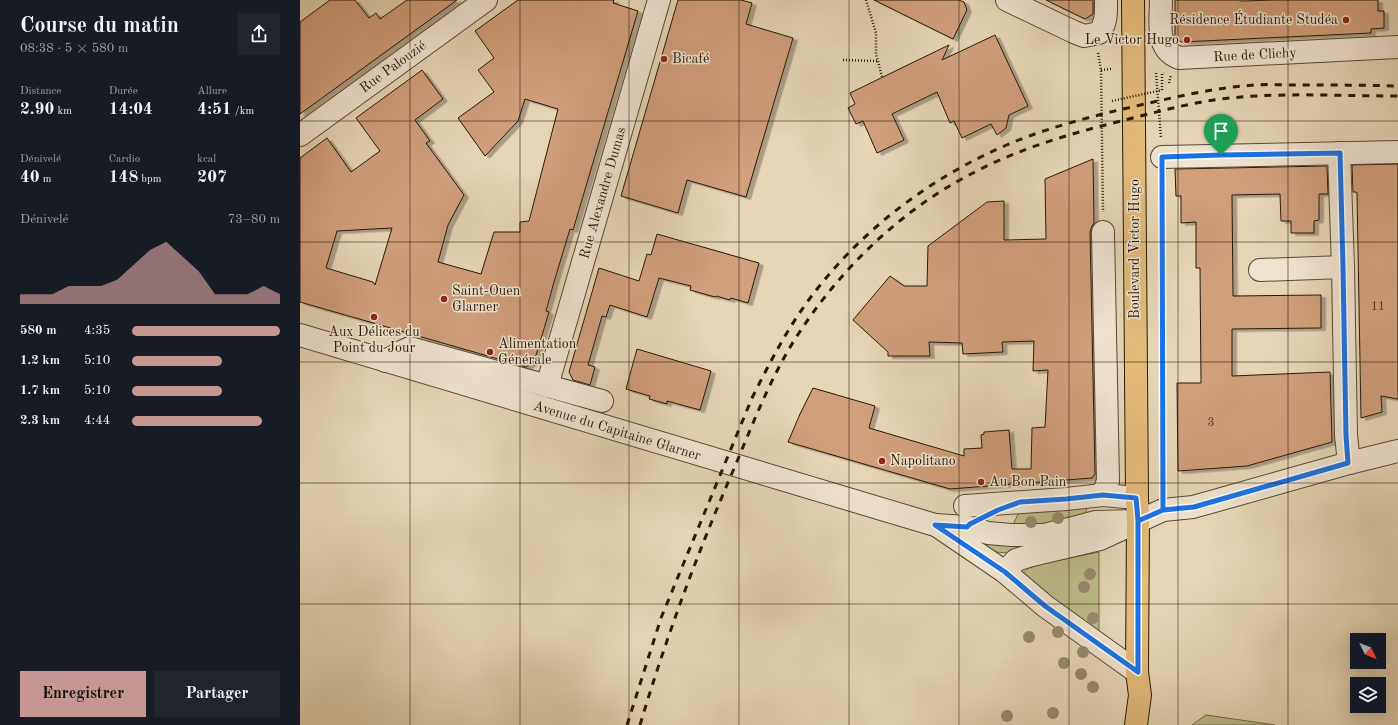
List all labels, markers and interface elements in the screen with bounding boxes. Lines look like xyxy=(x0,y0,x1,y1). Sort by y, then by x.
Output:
place label: Résidence Étudiante Studéa xyxy=(1169,10,1338,27)
button: share xyxy=(238,13,280,55)
text: Course du matin xyxy=(20,15,179,37)
marker: Résidence Étudiante Studéa xyxy=(1341,15,1351,25)
place label: Le Victor Hugo xyxy=(1085,33,1179,47)
marker: Le Victor Hugo xyxy=(1182,35,1192,45)
street label: Rue Palouzié xyxy=(357,38,429,96)
text: 08:38 · 5 × 580 m xyxy=(20,42,128,55)
street label: Rue de Clichy xyxy=(1213,46,1298,64)
place label: Bicafé xyxy=(672,52,710,66)
marker: Bicafé xyxy=(659,54,669,64)
text: Distance xyxy=(20,86,61,97)
text: Durée xyxy=(109,86,138,97)
text: Allure xyxy=(197,86,227,97)
text: 2.90 xyxy=(20,101,54,118)
text: 14:04 xyxy=(109,101,153,118)
text: 4:51 xyxy=(197,101,232,118)
text: km xyxy=(54,106,72,117)
text: /km xyxy=(232,106,254,117)
pin xyxy=(1204,114,1238,155)
icon: arrive xyxy=(1210,120,1232,142)
street label: Rue Alexandre Dumas xyxy=(577,125,629,261)
text: Dénivelé xyxy=(20,154,61,165)
text: Cardio xyxy=(109,154,140,165)
text: kcal xyxy=(197,154,216,165)
text: 40 xyxy=(20,169,40,186)
text: 148 xyxy=(109,169,138,186)
text: 207 xyxy=(197,169,227,186)
text: m xyxy=(40,174,52,185)
text: bpm xyxy=(138,174,161,185)
street label: Boulevard Victor Hugo xyxy=(1128,179,1142,319)
text: Dénivelé xyxy=(20,213,68,226)
text: 73–80 m xyxy=(228,213,280,226)
place label: Saint-Ouen Glarner xyxy=(452,284,521,314)
marker: Saint-Ouen Glarner xyxy=(439,294,449,304)
house number: 11 xyxy=(1371,301,1385,313)
marker: Aux Délices du Point du Jour xyxy=(369,312,379,322)
text: 580 m xyxy=(20,324,57,337)
text: 4:35 xyxy=(84,324,110,337)
place label: Aux Délices du Point du Jour xyxy=(328,325,420,355)
place label: Alimentation Générale xyxy=(498,337,577,367)
marker: Alimentation Générale xyxy=(485,347,495,357)
text: 1.2 km xyxy=(20,354,60,367)
text: 5:10 xyxy=(84,354,110,367)
text: 1.7 km xyxy=(20,384,60,397)
text: 5:10 xyxy=(84,384,110,397)
street label: Avenue du Capitaine Glarner xyxy=(532,399,703,463)
text: 2.3 km xyxy=(20,414,60,427)
text: 4:44 xyxy=(84,414,110,427)
house number: 3 xyxy=(1208,417,1214,429)
place label: Napolitano xyxy=(890,454,956,468)
marker: Napolitano xyxy=(877,456,887,466)
place label: Au Bon Pain xyxy=(989,475,1067,489)
marker: Au Bon Pain xyxy=(976,477,986,487)
north arrow xyxy=(1350,633,1386,669)
map controls xyxy=(1350,633,1386,713)
button: Enregistrer xyxy=(20,671,146,717)
button: Partager xyxy=(154,671,280,717)
button: layers xyxy=(1350,677,1386,713)

